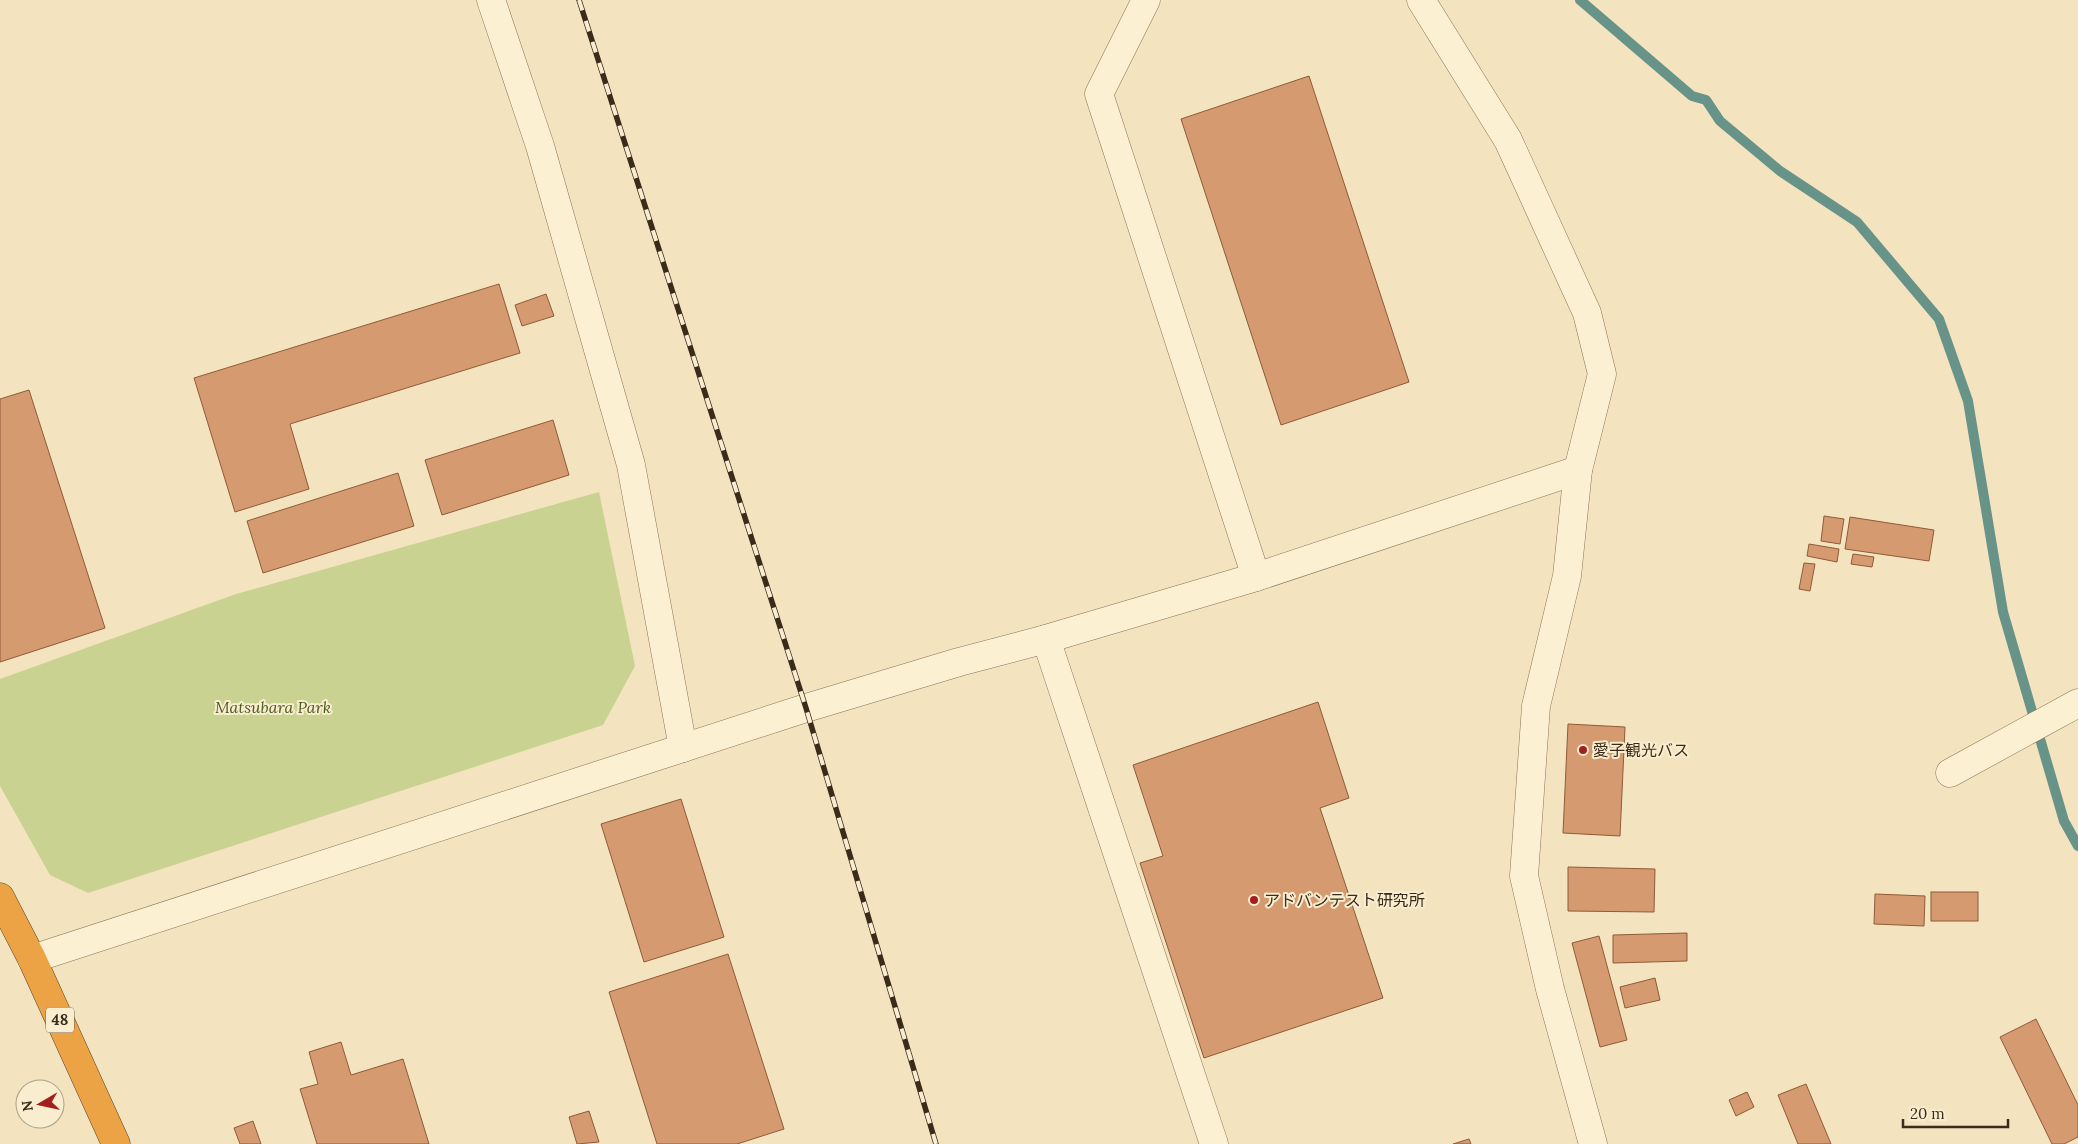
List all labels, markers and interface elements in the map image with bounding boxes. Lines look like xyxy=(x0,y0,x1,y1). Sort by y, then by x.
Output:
park label: Matsubara Park xyxy=(215,697,331,717)
place label: 愛子観光バス xyxy=(1593,740,1689,760)
marker: 愛子観光バス xyxy=(1577,744,1589,756)
place label: アドバンテスト研究所 xyxy=(1264,890,1425,910)
marker: アドバンテスト研究所 xyxy=(1248,894,1260,906)
road number: 48 xyxy=(46,1008,74,1032)
north arrow xyxy=(15,1079,65,1129)
scale bar xyxy=(1903,1096,2008,1128)
text: N xyxy=(17,1099,37,1113)
text: 20 m xyxy=(1910,1104,1945,1123)

